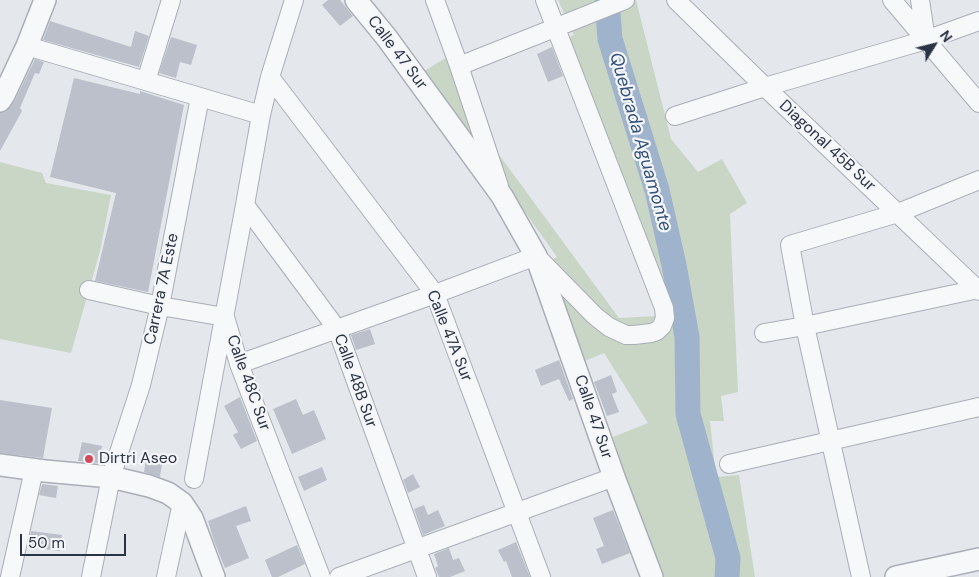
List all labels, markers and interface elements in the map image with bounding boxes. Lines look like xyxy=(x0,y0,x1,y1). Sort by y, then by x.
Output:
street label: Calle 47 Sur xyxy=(363,12,431,94)
north arrow xyxy=(909,20,959,70)
text: N xyxy=(936,27,956,46)
water label: Quebrada Aguamonte xyxy=(604,50,676,234)
street label: Diagonal 45B Sur xyxy=(775,96,879,196)
street label: Carrera 7A Este xyxy=(141,231,183,347)
street label: Calle 47A Sur xyxy=(422,288,476,384)
street label: Calle 48B Sur xyxy=(329,331,381,431)
street label: Calle 48C Sur xyxy=(222,333,274,433)
street label: Calle 47 Sur xyxy=(570,372,616,462)
place label: Dirtri Aseo xyxy=(99,449,177,469)
marker: Dirtri Aseo xyxy=(83,453,95,465)
scale bar xyxy=(22,524,129,556)
text: 50 m xyxy=(28,533,65,553)

